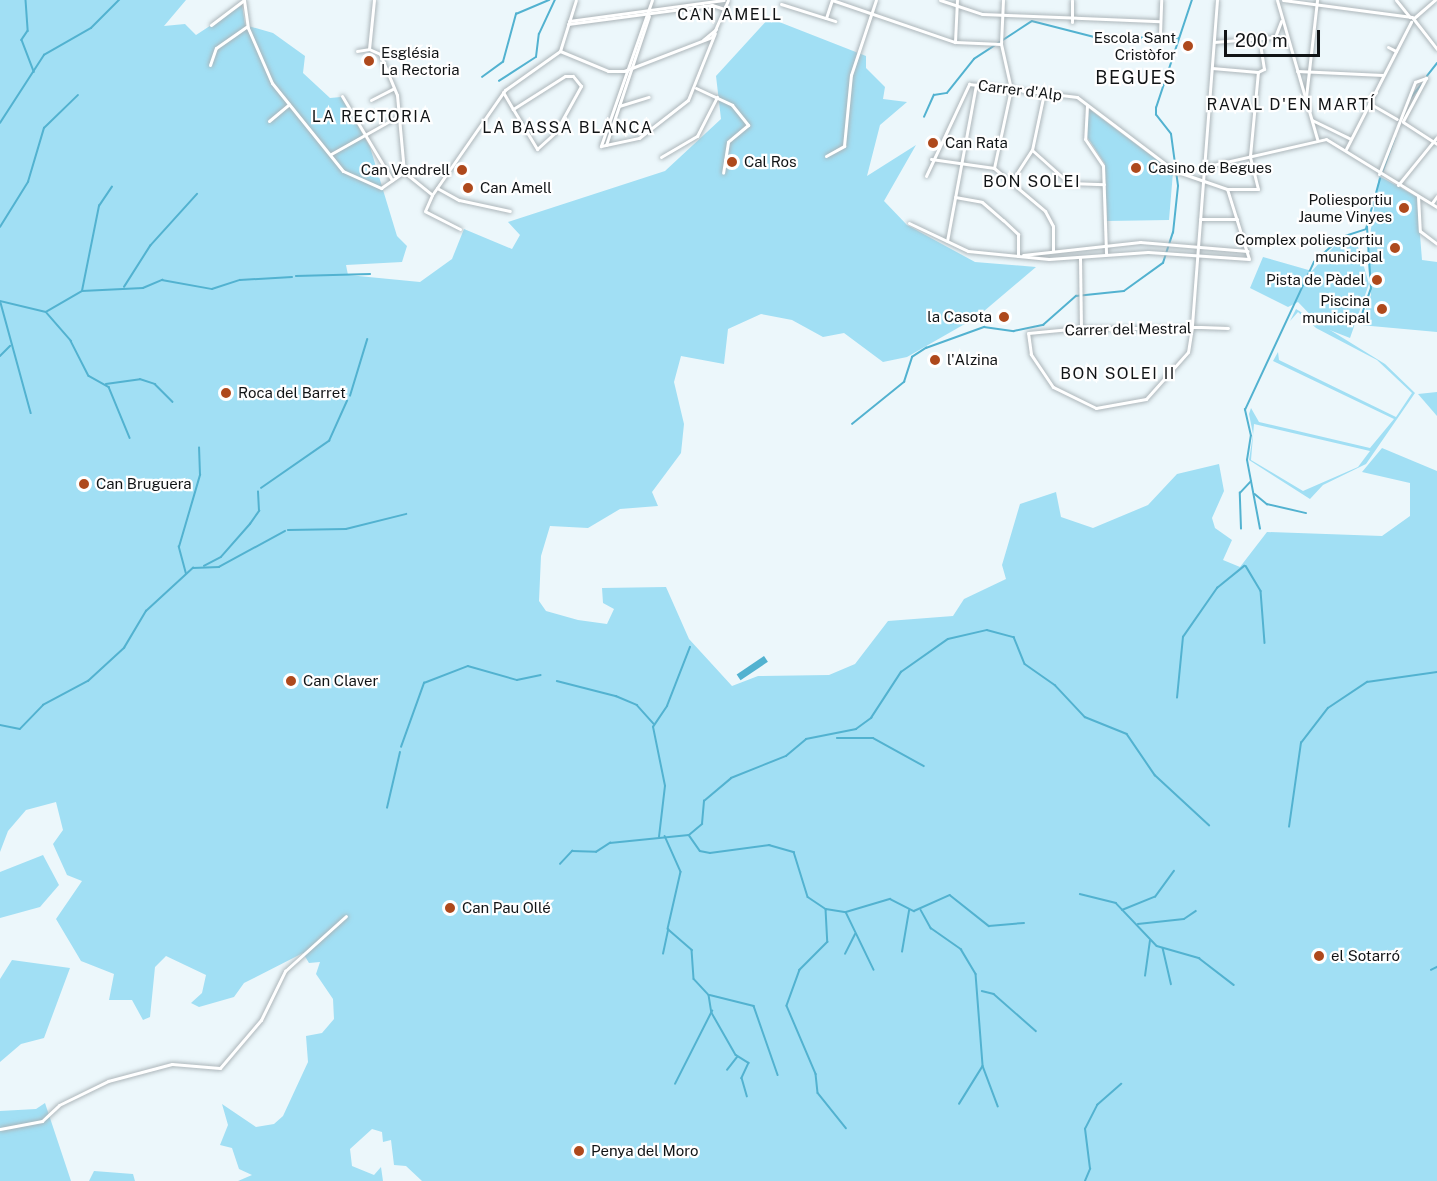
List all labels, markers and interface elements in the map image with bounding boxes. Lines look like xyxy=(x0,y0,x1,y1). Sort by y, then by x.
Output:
district label: CAN AMELL xyxy=(677,5,783,25)
scale bar xyxy=(1227,18,1323,56)
place label: Escola Sant Cristòfor xyxy=(1094,28,1176,63)
text: 200 m xyxy=(1235,30,1288,51)
marker: Escola Sant Cristòfor xyxy=(1181,39,1195,53)
place label: Església La Rectoria xyxy=(381,43,460,78)
marker: Església La Rectoria xyxy=(362,54,376,68)
district label: BEGUES xyxy=(1095,67,1177,89)
street label: Carrer d'Alp xyxy=(977,76,1063,104)
district label: RAVAL D'EN MARTÍ xyxy=(1206,95,1376,115)
district label: LA RECTORIA xyxy=(312,107,432,127)
district label: LA BASSA BLANCA xyxy=(482,118,654,138)
place label: Can Rata xyxy=(945,134,1008,152)
marker: Can Rata xyxy=(926,136,940,150)
place label: Cal Ros xyxy=(744,153,797,171)
marker: Cal Ros xyxy=(725,155,739,169)
place label: Casino de Begues xyxy=(1148,159,1272,177)
place label: Can Vendrell xyxy=(360,161,450,179)
marker: Casino de Begues xyxy=(1129,161,1143,175)
marker: Can Vendrell xyxy=(455,163,469,177)
district label: BON SOLEI xyxy=(983,172,1081,192)
place label: Can Amell xyxy=(480,179,552,197)
marker: Can Amell xyxy=(461,181,475,195)
place label: Poliesportiu Jaume Vinyes xyxy=(1298,190,1392,225)
marker: Poliesportiu Jaume Vinyes xyxy=(1397,201,1411,215)
place label: Complex poliesportiu municipal xyxy=(1235,230,1383,265)
marker: Complex poliesportiu municipal xyxy=(1388,241,1402,255)
place label: Pista de Pàdel xyxy=(1266,271,1365,289)
marker: Pista de Pàdel xyxy=(1370,273,1384,287)
place label: Piscina municipal xyxy=(1302,291,1370,326)
marker: Piscina municipal xyxy=(1375,302,1389,316)
place label: la Casota xyxy=(927,308,992,326)
marker: la Casota xyxy=(997,310,1011,324)
street label: Carrer del Mestral xyxy=(1064,319,1192,339)
place label: l'Alzina xyxy=(947,351,998,369)
marker: l'Alzina xyxy=(928,353,942,367)
district label: BON SOLEI II xyxy=(1060,364,1176,384)
place label: Roca del Barret xyxy=(238,384,346,402)
marker: Roca del Barret xyxy=(219,386,233,400)
place label: Can Bruguera xyxy=(96,475,192,493)
marker: Can Bruguera xyxy=(77,477,91,491)
place label: Can Claver xyxy=(303,672,378,690)
marker: Can Claver xyxy=(284,674,298,688)
place label: Can Pau Ollé xyxy=(462,899,551,917)
marker: Can Pau Ollé xyxy=(443,901,457,915)
place label: el Sotarró xyxy=(1331,947,1400,965)
marker: el Sotarró xyxy=(1312,949,1326,963)
place label: Penya del Moro xyxy=(591,1142,699,1160)
marker: Penya del Moro xyxy=(572,1144,586,1158)

